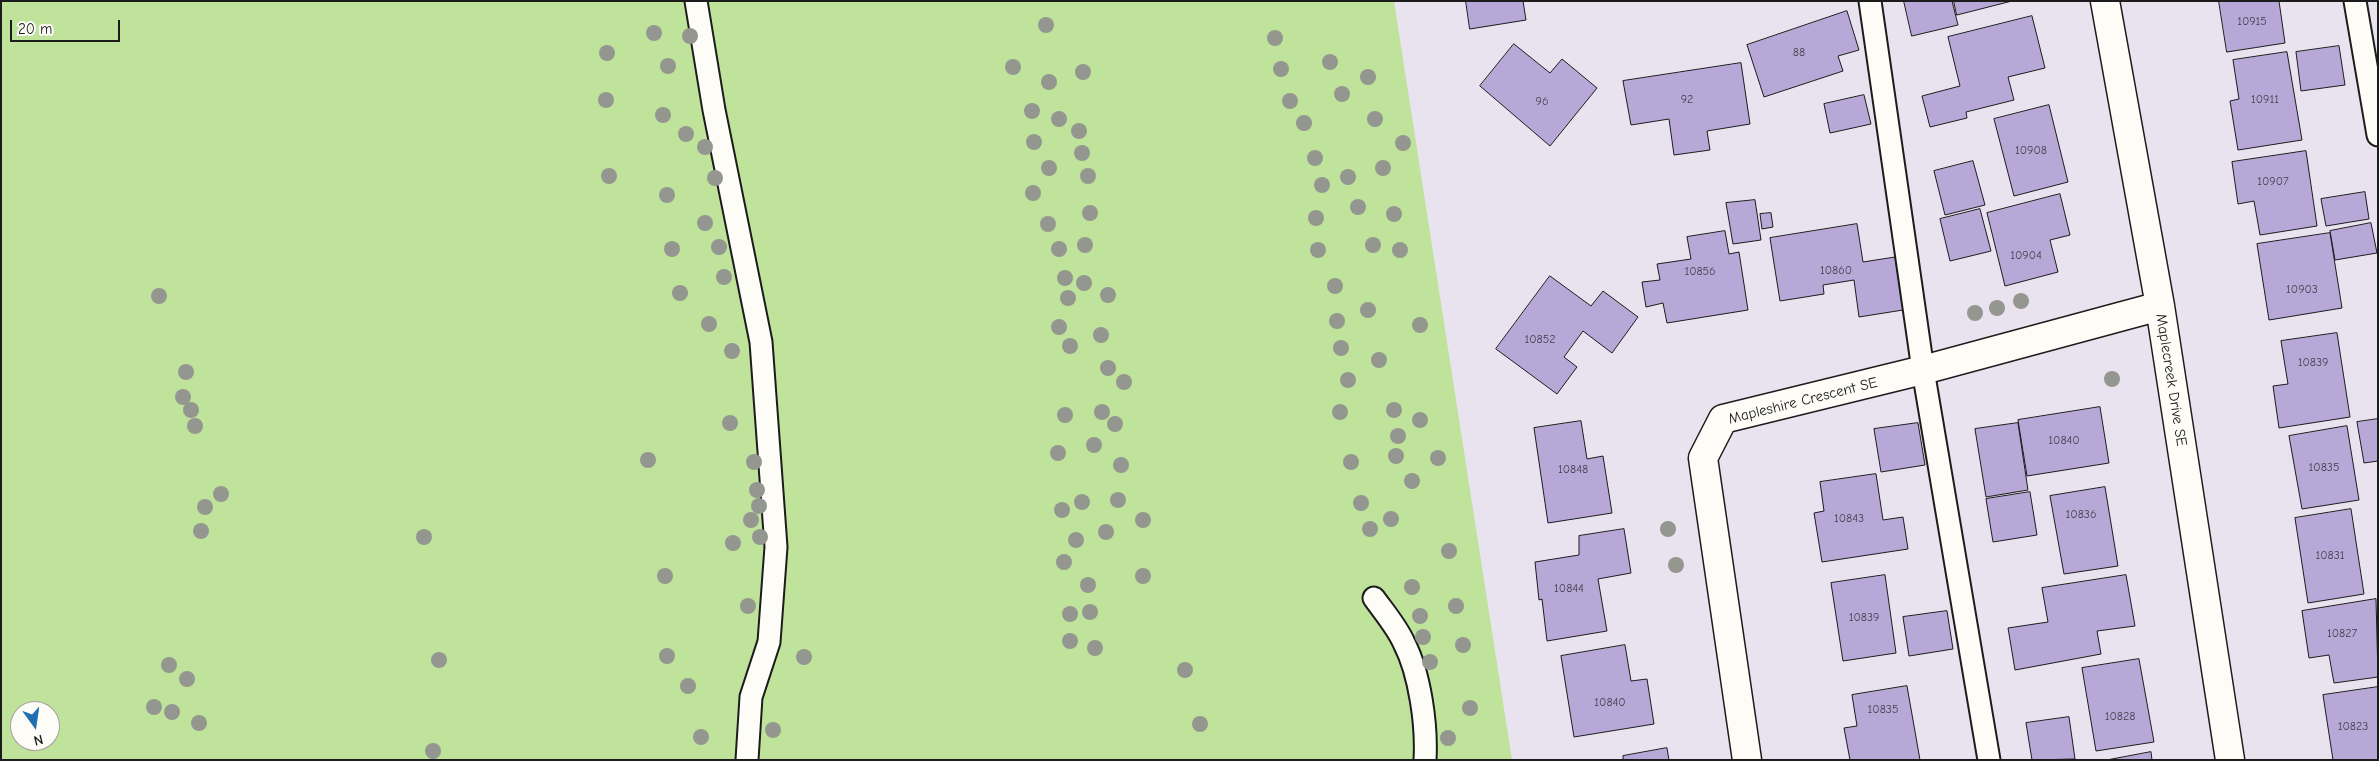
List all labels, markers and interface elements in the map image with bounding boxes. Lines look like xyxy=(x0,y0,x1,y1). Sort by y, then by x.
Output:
scale bar xyxy=(12,10,122,42)
house number: 10915 xyxy=(2237,15,2267,29)
text: 20 m xyxy=(18,20,52,38)
house number: 88 xyxy=(1793,46,1805,60)
house number: 92 xyxy=(1681,93,1693,107)
house number: 10911 xyxy=(2251,93,2279,107)
house number: 96 xyxy=(1536,95,1548,109)
house number: 10908 xyxy=(2015,144,2047,158)
house number: 10907 xyxy=(2257,175,2289,189)
house number: 10904 xyxy=(2010,249,2042,263)
house number: 10860 xyxy=(1820,264,1852,278)
house number: 10856 xyxy=(1684,265,1716,279)
house number: 10903 xyxy=(2286,283,2318,297)
street label: Maplecreek Drive SE xyxy=(2152,312,2190,448)
house number: 10852 xyxy=(1524,333,1556,347)
house number: 10839 xyxy=(2298,356,2328,370)
street label: Mapleshire Crescent SE xyxy=(1726,374,1880,428)
house number: 10840 xyxy=(2048,434,2080,448)
house number: 10835 xyxy=(2309,461,2339,475)
house number: 10848 xyxy=(1558,463,1588,477)
house number: 10836 xyxy=(2066,508,2096,522)
house number: 10843 xyxy=(1834,512,1864,526)
house number: 10831 xyxy=(2315,549,2345,563)
house number: 10844 xyxy=(1554,582,1584,596)
house number: 10839 xyxy=(1849,611,1879,625)
house number: 10827 xyxy=(2327,627,2357,641)
house number: 10840 xyxy=(1594,696,1626,710)
north arrow xyxy=(10,701,60,751)
house number: 10835 xyxy=(1868,703,1898,717)
house number: 10828 xyxy=(2105,710,2135,724)
house number: 10823 xyxy=(2338,720,2368,734)
text: N xyxy=(32,731,45,749)

